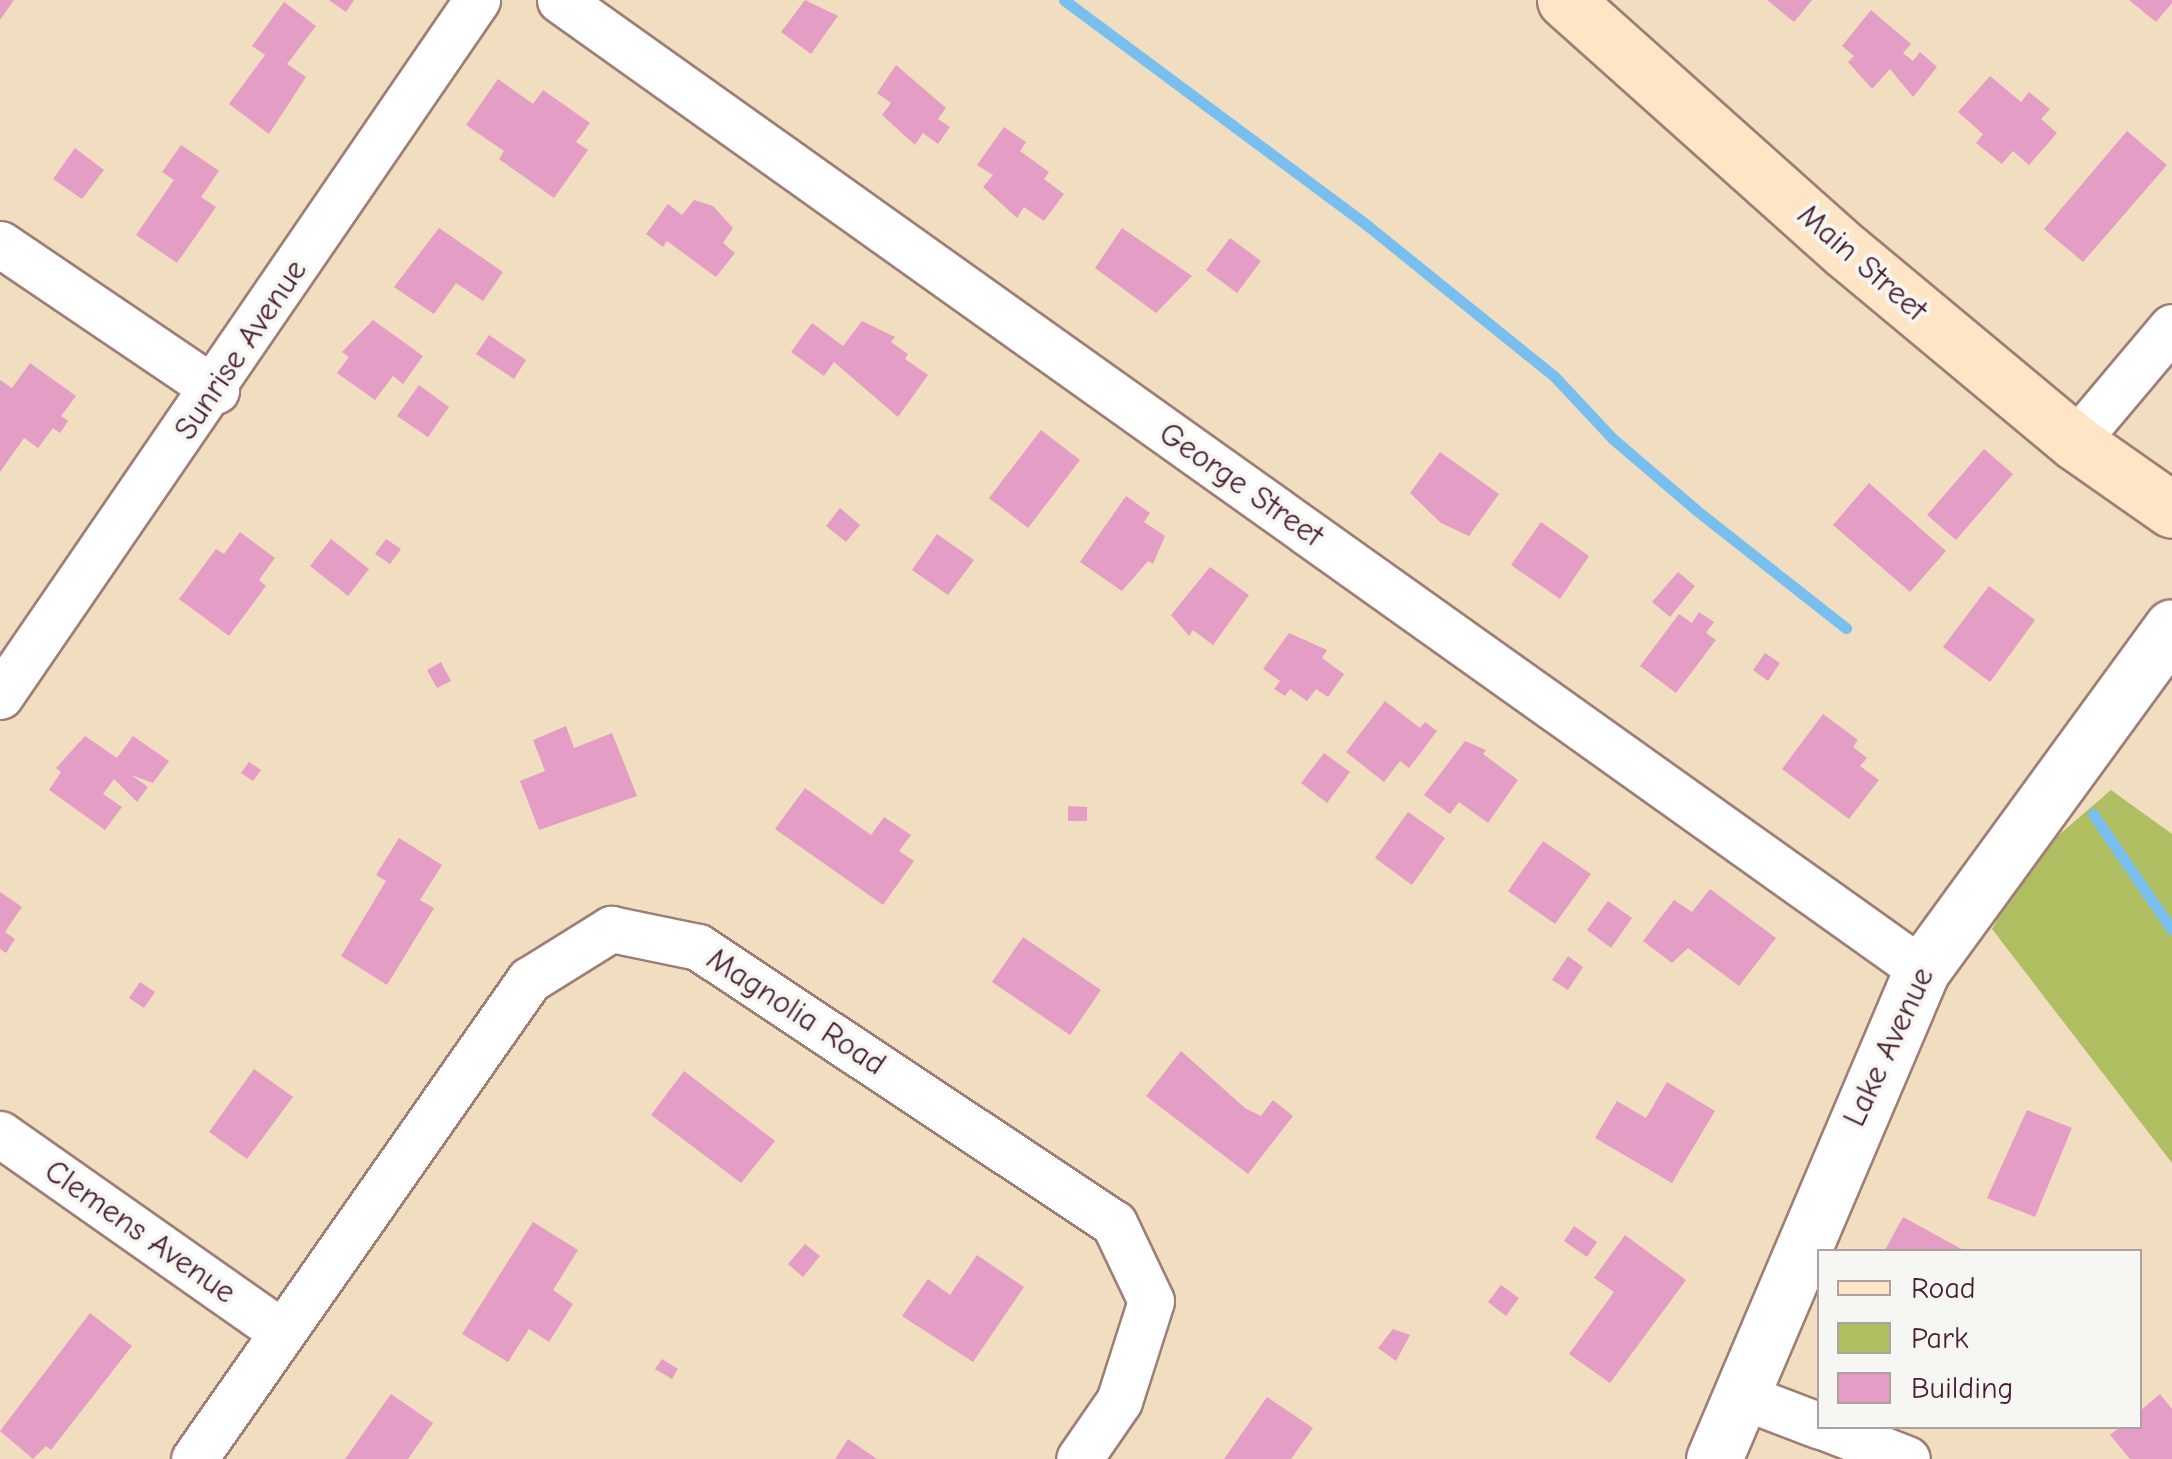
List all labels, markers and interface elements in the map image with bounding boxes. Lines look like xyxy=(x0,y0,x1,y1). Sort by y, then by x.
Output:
street label: Main Street xyxy=(1789,196,1935,330)
street label: Sunrise Avenue xyxy=(167,253,315,447)
street label: George Street xyxy=(1152,414,1330,556)
street label: Magnolia Road xyxy=(699,940,893,1084)
street label: Lake Avenue xyxy=(1835,961,1943,1133)
street label: Clemens Avenue xyxy=(37,1152,243,1312)
legend xyxy=(1817,1249,2142,1429)
text: Road xyxy=(1911,1271,1976,1306)
text: Park xyxy=(1911,1321,1968,1356)
text: Building xyxy=(1911,1371,2014,1406)

